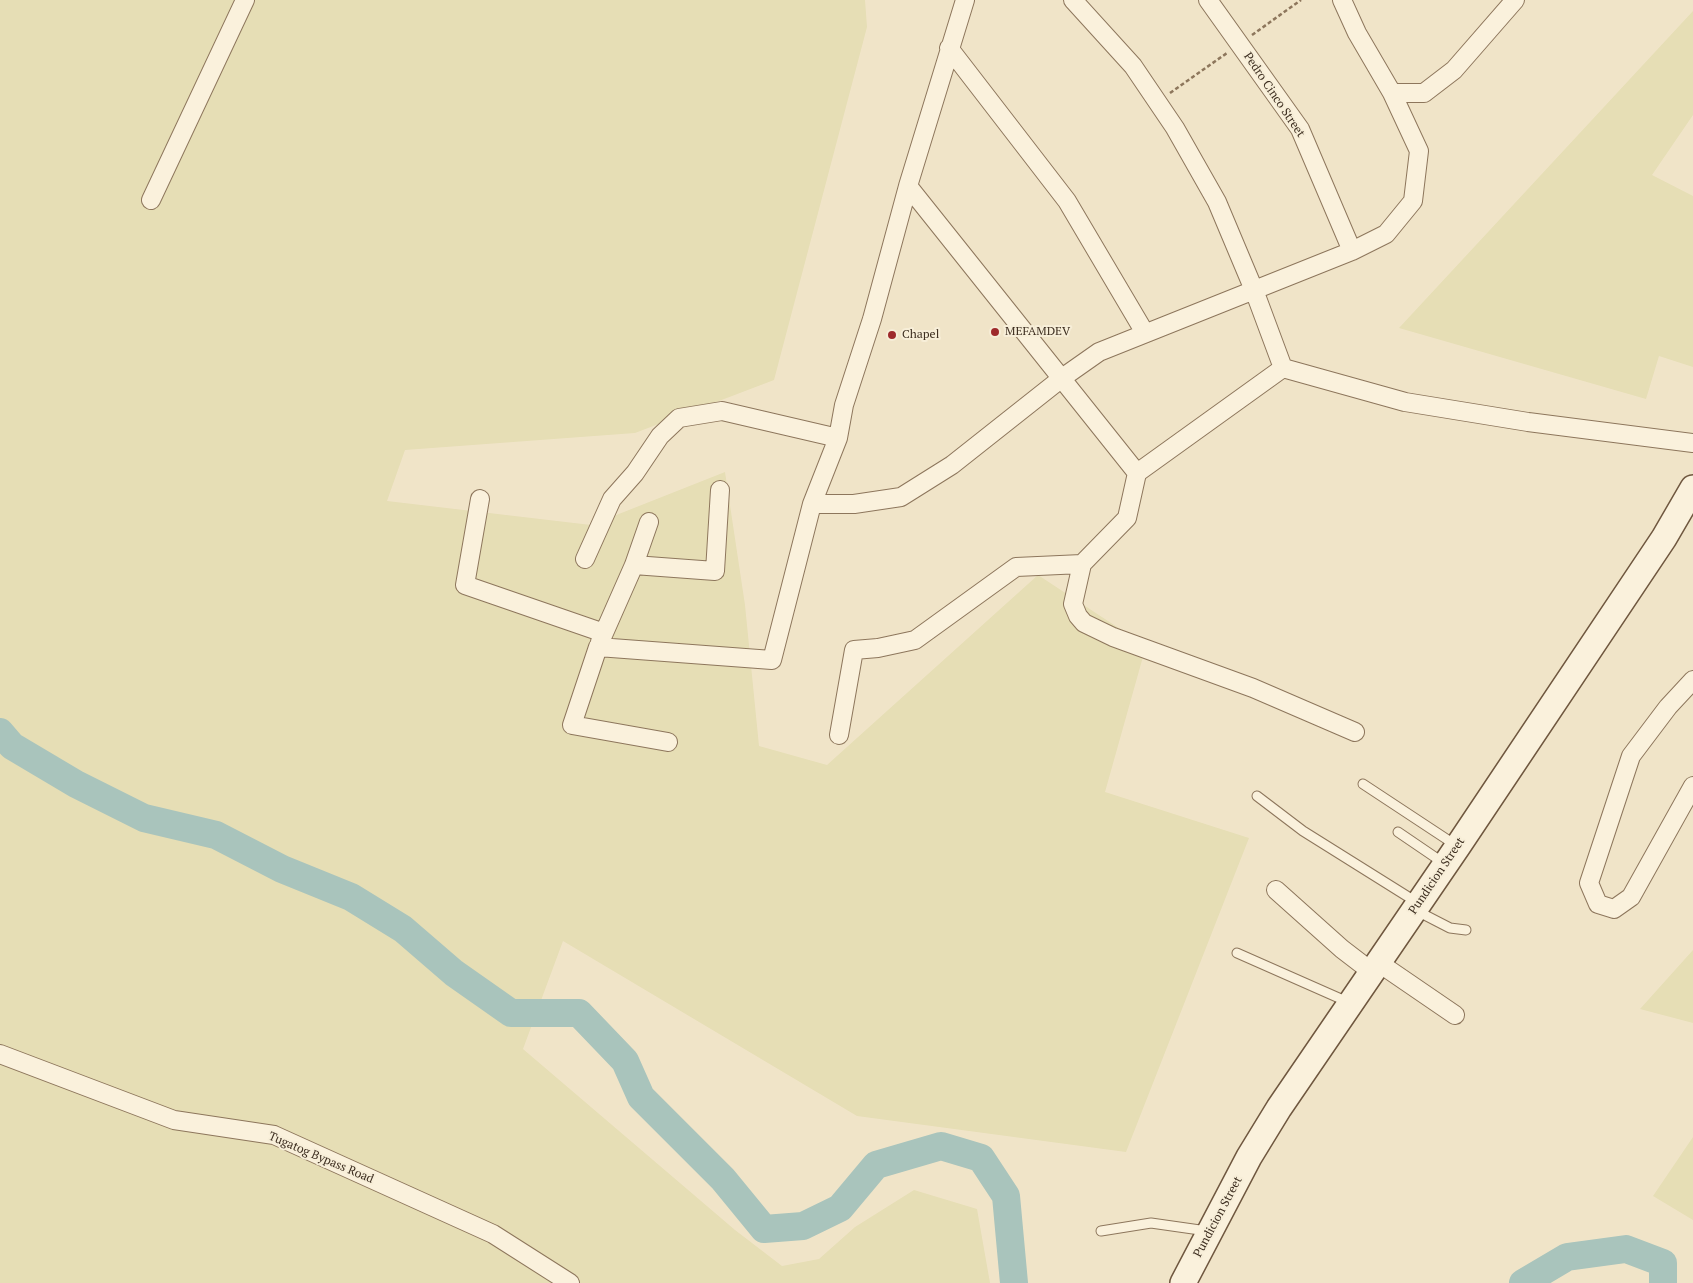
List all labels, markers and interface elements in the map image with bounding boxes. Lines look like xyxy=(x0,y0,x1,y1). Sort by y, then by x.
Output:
street label: Pedro Cinco Street xyxy=(1240,50,1308,140)
place label: MEFAMDEV xyxy=(1005,325,1070,339)
marker: MEFAMDEV xyxy=(989,326,1001,338)
place label: Chapel xyxy=(902,328,939,342)
marker: Chapel xyxy=(886,329,898,341)
street label: Pundicion Street xyxy=(1406,835,1468,917)
street label: Tugatog Bypass Road xyxy=(266,1129,376,1187)
street label: Pundicion Street xyxy=(1191,1174,1245,1260)

